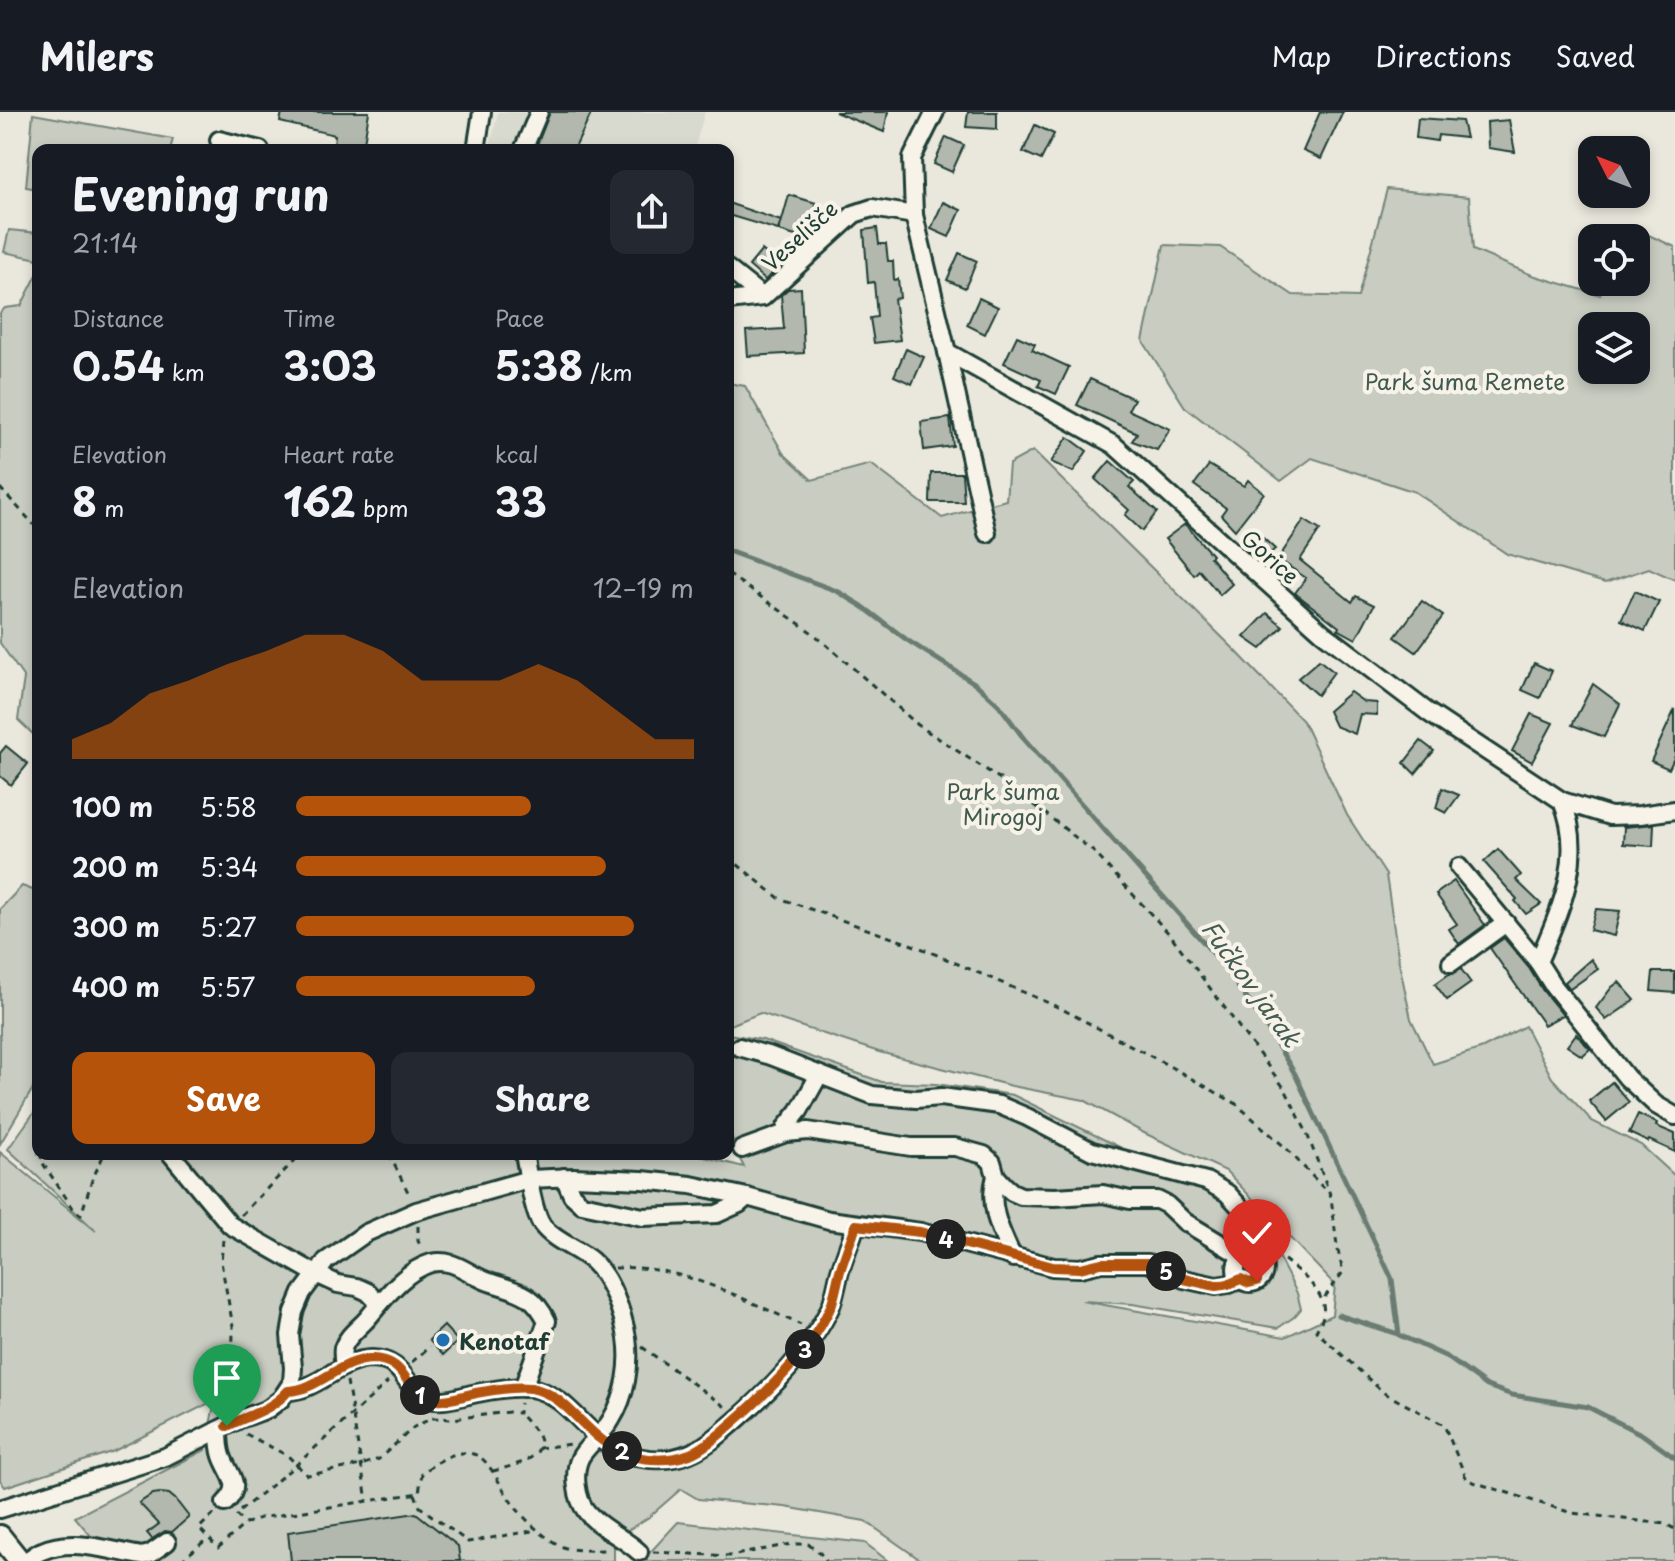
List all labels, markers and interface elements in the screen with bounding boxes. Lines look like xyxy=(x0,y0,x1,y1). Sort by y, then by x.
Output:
text: Milers xyxy=(40,27,154,84)
text: Map xyxy=(1272,34,1331,77)
text: Directions xyxy=(1375,34,1512,77)
text: Saved xyxy=(1556,34,1635,77)
north arrow xyxy=(1578,136,1650,208)
map controls xyxy=(1578,136,1650,384)
text: Evening run xyxy=(72,160,330,226)
button: share xyxy=(610,170,694,254)
street label: Veselišče xyxy=(754,192,844,278)
text: 21:14 xyxy=(72,223,138,262)
button: locate xyxy=(1578,224,1650,296)
text: Distance xyxy=(72,301,164,334)
text: Time xyxy=(283,301,335,334)
text: Pace xyxy=(495,301,544,334)
button: layers xyxy=(1578,312,1650,384)
text: 0.54 xyxy=(72,334,165,395)
text: 3:03 xyxy=(283,334,377,395)
text: 5:38 xyxy=(495,334,583,395)
text: km xyxy=(165,355,205,388)
text: /km xyxy=(583,355,632,388)
park label: Park šuma Remete xyxy=(1365,364,1565,397)
text: Elevation xyxy=(72,437,167,470)
text: Heart rate xyxy=(283,437,394,470)
text: kcal xyxy=(495,437,539,470)
text: 8 xyxy=(72,470,97,531)
text: 162 xyxy=(283,470,356,531)
text: 33 xyxy=(495,470,547,531)
text: m xyxy=(97,491,124,524)
text: bpm xyxy=(356,491,409,524)
street label: Gorice xyxy=(1235,521,1307,591)
text: Elevation xyxy=(72,568,184,607)
text: 12–19 m xyxy=(593,568,694,607)
park label: Park šuma Mirogoj xyxy=(947,774,1060,832)
text: 100 m xyxy=(72,787,153,826)
text: 5:58 xyxy=(200,787,257,826)
text: 200 m xyxy=(72,847,159,886)
text: 5:34 xyxy=(200,847,259,886)
text: 300 m xyxy=(72,907,160,946)
text: 5:27 xyxy=(200,907,257,946)
water label: Fučkov jarak xyxy=(1194,912,1311,1055)
text: 400 m xyxy=(72,967,160,1006)
text: 5:57 xyxy=(200,967,255,1006)
button: Save xyxy=(72,1052,375,1144)
button: Share xyxy=(391,1052,694,1144)
pin xyxy=(1223,1199,1291,1281)
icon: check xyxy=(1235,1211,1279,1255)
pin: 4 xyxy=(926,1219,966,1259)
text: 4 xyxy=(939,1222,953,1255)
pin: 5 xyxy=(1146,1251,1186,1291)
text: 5 xyxy=(1159,1254,1173,1287)
place label: Kenotaf xyxy=(459,1324,550,1357)
pin: 3 xyxy=(785,1329,825,1369)
marker: Kenotaf xyxy=(434,1331,452,1349)
text: 3 xyxy=(798,1332,812,1365)
pin xyxy=(193,1344,261,1426)
icon: arrive xyxy=(205,1356,249,1400)
pin: 1 xyxy=(400,1375,440,1415)
text: 1 xyxy=(415,1378,425,1411)
pin: 2 xyxy=(602,1431,642,1471)
text: 2 xyxy=(614,1434,630,1467)

